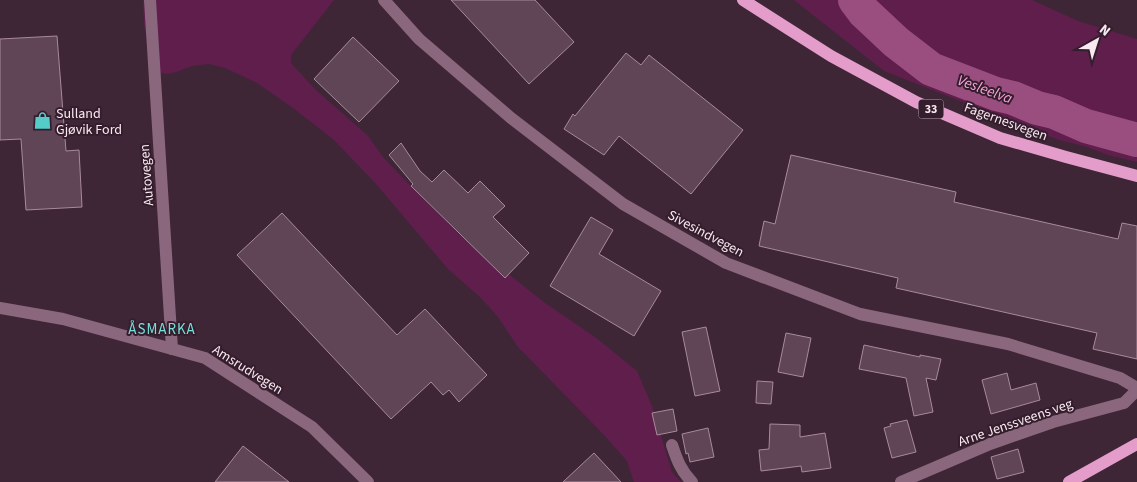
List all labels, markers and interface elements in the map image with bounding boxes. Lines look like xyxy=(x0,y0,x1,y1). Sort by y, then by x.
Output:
north arrow xyxy=(1072,15,1122,65)
text: N xyxy=(1095,20,1114,41)
water label: Vesleelva xyxy=(955,70,1015,109)
street label: Fagernesvegen xyxy=(961,98,1050,146)
road number: 33 xyxy=(918,100,944,118)
place label: Sulland Gjøvik Ford xyxy=(56,104,122,140)
shop icon: Sulland Gjøvik Ford xyxy=(32,111,52,131)
street label: Autovegen xyxy=(135,143,159,207)
street label: Sivesindvegen xyxy=(664,205,747,262)
district label: ÅSMARKA xyxy=(128,319,196,340)
street label: Amsrudvegen xyxy=(208,340,287,400)
street label: Arne Jenssveens veg xyxy=(955,394,1075,452)

